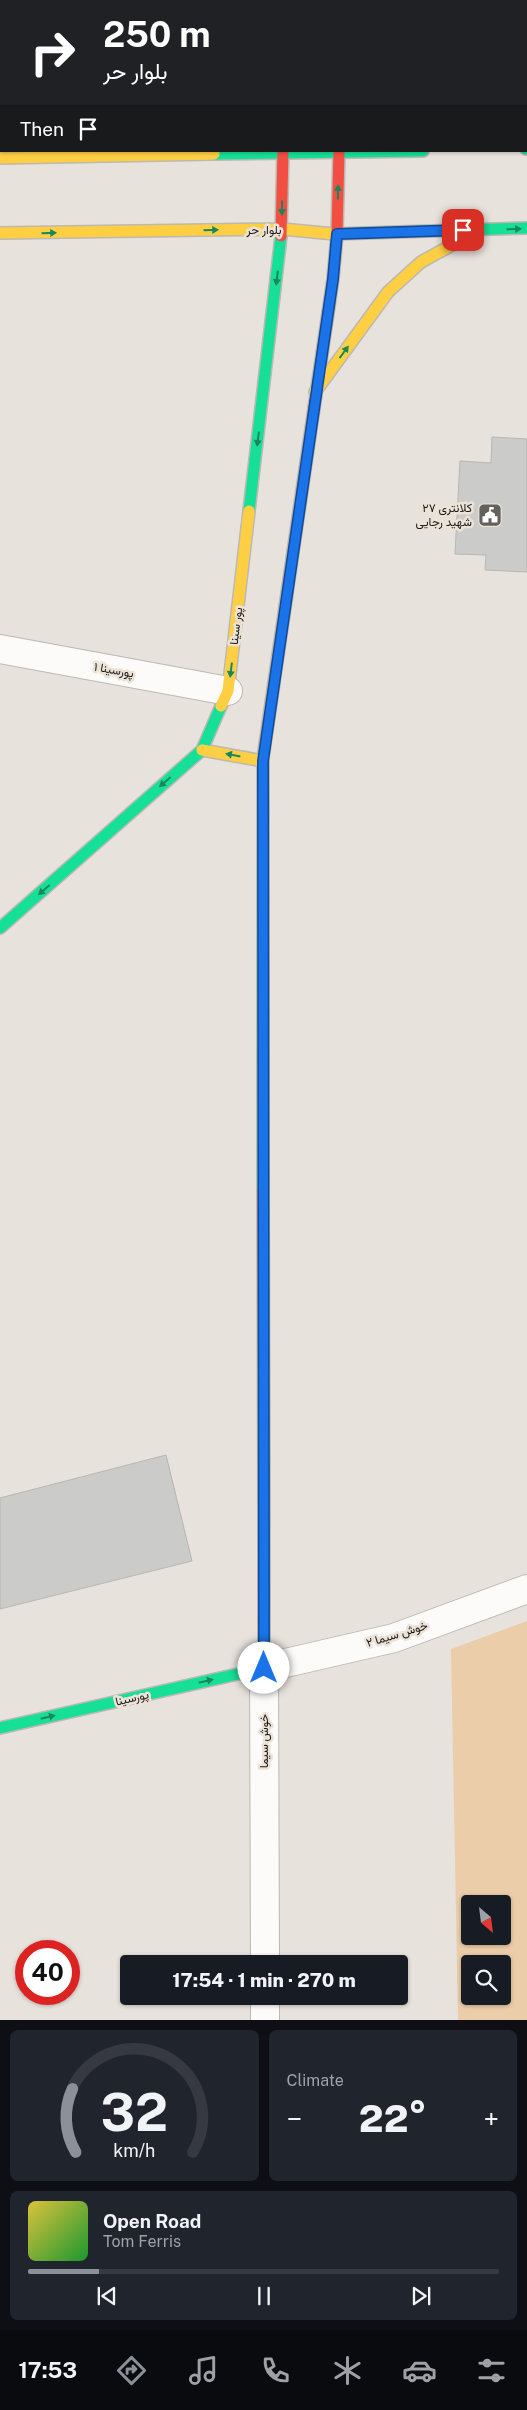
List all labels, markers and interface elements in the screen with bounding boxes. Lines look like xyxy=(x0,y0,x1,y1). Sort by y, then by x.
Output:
text: 250 m xyxy=(103,14,211,55)
icon: right xyxy=(20,20,85,85)
text: بلوار حر xyxy=(103,58,167,84)
icon: arrive xyxy=(74,115,102,143)
text: Then xyxy=(20,118,64,140)
one-way arrow xyxy=(334,184,342,200)
one-way arrow xyxy=(278,200,286,216)
pin xyxy=(442,209,484,251)
icon: arrive xyxy=(449,216,477,244)
street label: بلوار حر xyxy=(245,223,282,238)
one-way arrow xyxy=(506,224,522,232)
one-way arrow xyxy=(203,226,219,234)
one-way arrow xyxy=(41,229,57,237)
one-way arrow xyxy=(273,270,281,286)
one-way arrow xyxy=(339,346,349,359)
one-way arrow xyxy=(254,432,262,448)
place label: کلانتری ۲۷ شهید رجایی xyxy=(415,501,472,530)
public building icon: کلانتری ۲۷ شهید رجایی xyxy=(477,502,503,528)
street label: پور سینا xyxy=(227,606,246,646)
street label: پورسینا ۱ xyxy=(93,660,135,681)
one-way arrow xyxy=(227,663,235,679)
one-way arrow xyxy=(224,751,240,759)
one-way arrow xyxy=(160,776,172,788)
one-way arrow xyxy=(37,884,50,895)
street label: خوش سیما ۲ xyxy=(365,1618,430,1651)
position arrow xyxy=(237,1641,289,1693)
one-way arrow xyxy=(198,1677,213,1685)
street label: پورسینا xyxy=(114,1687,150,1710)
one-way arrow xyxy=(40,1713,55,1721)
street label: خوش سیما xyxy=(257,1714,272,1768)
north arrow xyxy=(461,1895,511,1945)
map controls xyxy=(461,1895,511,2005)
speed limit sign: 40 xyxy=(15,1940,80,2005)
button: search xyxy=(461,1955,511,2005)
text: 17:54 · 1 min · 270 m xyxy=(172,1969,356,1991)
text: Climate xyxy=(287,2071,344,2090)
text: 32 xyxy=(100,2082,168,2143)
text: 22° xyxy=(359,2096,427,2141)
text: − xyxy=(287,2102,302,2135)
text: + xyxy=(483,2102,499,2135)
text: km/h xyxy=(113,2140,155,2161)
text: Open Road xyxy=(103,2210,201,2232)
text: Tom Ferris xyxy=(103,2232,181,2251)
icon: previous xyxy=(93,2282,121,2310)
icon: pause xyxy=(250,2282,278,2310)
icon: next xyxy=(407,2282,435,2310)
icon: directions xyxy=(114,2353,149,2388)
icon: music xyxy=(186,2353,221,2388)
icon: phone xyxy=(258,2353,293,2388)
icon: climate xyxy=(330,2353,365,2388)
icon: car xyxy=(402,2353,437,2388)
icon: filters xyxy=(474,2353,509,2388)
text: 17:53 xyxy=(18,2357,77,2383)

